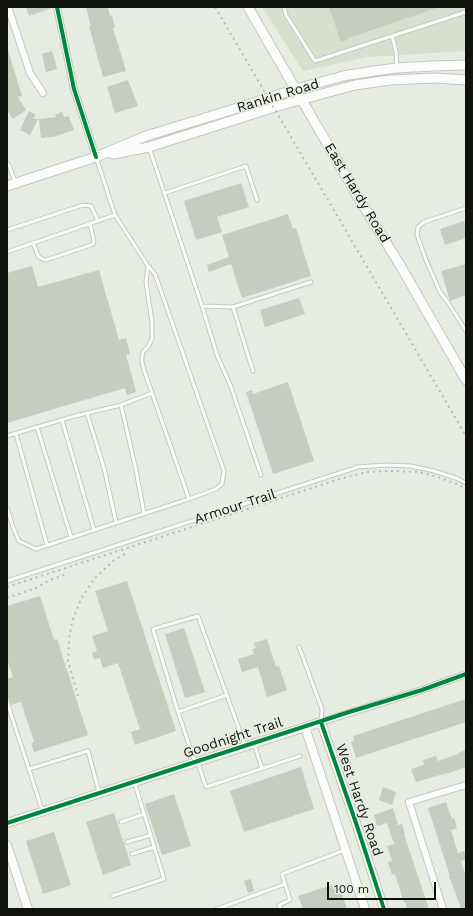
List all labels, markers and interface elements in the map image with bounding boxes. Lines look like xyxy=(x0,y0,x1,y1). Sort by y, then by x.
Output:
street label: Rankin Road xyxy=(235,76,321,116)
street label: East Hardy Road xyxy=(321,140,393,246)
street label: Armour Trail xyxy=(192,486,278,528)
street label: Goodnight Trail xyxy=(181,714,285,762)
street label: West Hardy Road xyxy=(332,742,386,858)
scale bar xyxy=(329,874,438,900)
text: 100 m xyxy=(334,882,369,896)

